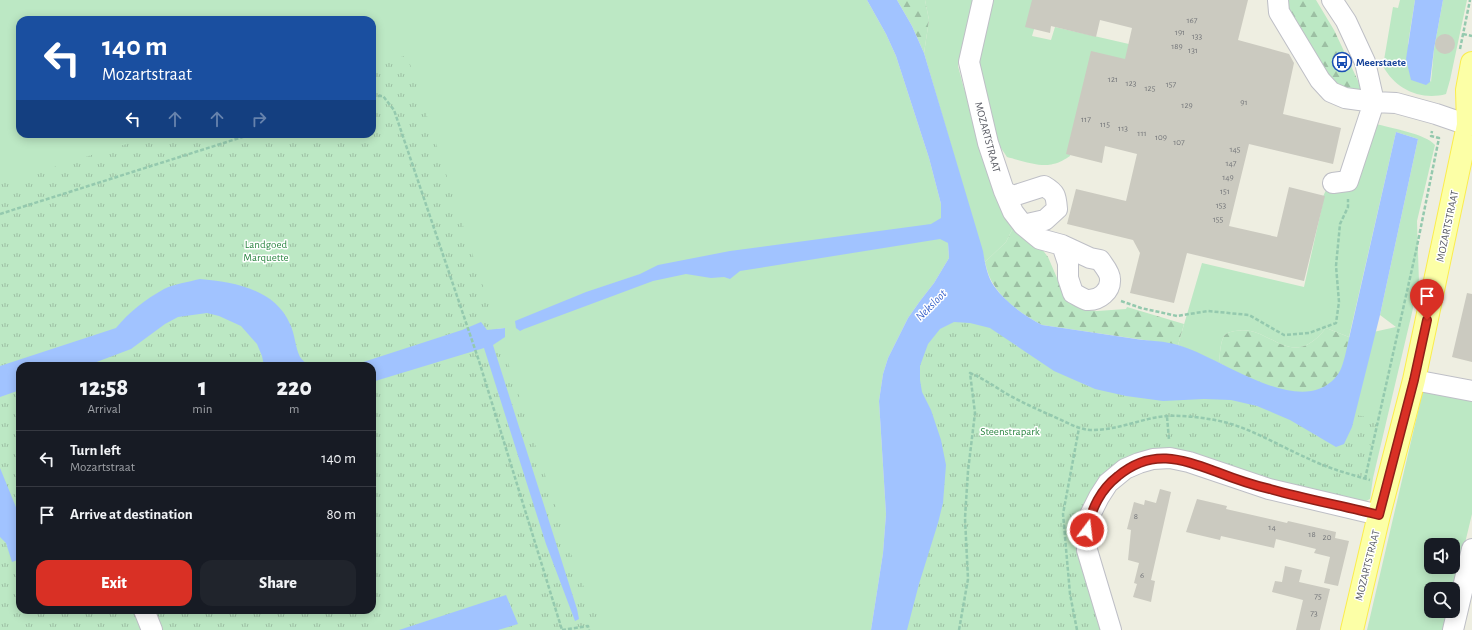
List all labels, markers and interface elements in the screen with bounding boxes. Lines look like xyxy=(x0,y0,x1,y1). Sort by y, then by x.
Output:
house number: 167 xyxy=(1186,16,1198,25)
house number: 191 xyxy=(1175,28,1185,37)
icon: left xyxy=(36,32,88,84)
house number: 133 xyxy=(1192,32,1203,41)
text: 140 m xyxy=(102,33,168,61)
house number: 189 xyxy=(1171,42,1183,51)
house number: 131 xyxy=(1188,46,1198,55)
bus stop icon: Meerstaete xyxy=(1331,51,1353,73)
place label: Meerstaete xyxy=(1356,57,1406,68)
text: Mozartstraat xyxy=(102,66,192,84)
house number: 121 xyxy=(1108,75,1118,84)
house number: 123 xyxy=(1126,79,1137,88)
house number: 157 xyxy=(1166,80,1177,89)
house number: 125 xyxy=(1145,84,1156,93)
house number: 91 xyxy=(1240,98,1248,107)
street label: MOZARTSTRAAT xyxy=(973,101,1002,174)
house number: 129 xyxy=(1181,101,1193,110)
icon: left xyxy=(122,108,144,130)
icon: ahead xyxy=(164,108,186,130)
icon: ahead xyxy=(206,108,228,130)
icon: right xyxy=(248,108,270,130)
house number: 117 xyxy=(1081,115,1091,124)
house number: 115 xyxy=(1100,120,1110,129)
house number: 113 xyxy=(1118,124,1128,133)
house number: 111 xyxy=(1137,129,1147,138)
house number: 109 xyxy=(1155,133,1167,142)
house number: 107 xyxy=(1173,138,1185,147)
house number: 145 xyxy=(1229,145,1241,154)
house number: 147 xyxy=(1225,159,1237,168)
house number: 149 xyxy=(1222,173,1234,182)
house number: 151 xyxy=(1220,187,1230,196)
street label: MOZARTSTRAAT xyxy=(1435,189,1461,263)
house number: 153 xyxy=(1216,201,1227,210)
house number: 155 xyxy=(1213,215,1224,224)
park label: Landgoed Marquette xyxy=(243,239,289,263)
pin xyxy=(1410,279,1444,320)
icon: arrive xyxy=(1416,285,1438,307)
water label: Neksloot xyxy=(913,287,949,323)
text: 12:58 xyxy=(80,376,128,400)
text: 1 xyxy=(198,376,207,400)
text: 220 xyxy=(277,376,312,400)
text: Arrival xyxy=(87,403,121,416)
text: min xyxy=(192,403,213,416)
text: m xyxy=(289,403,299,416)
park label: Steenstrapark xyxy=(980,426,1040,437)
text: Turn left xyxy=(70,443,121,458)
icon: left xyxy=(36,448,58,470)
text: 140 m xyxy=(321,451,356,466)
text: Mozartstraat xyxy=(70,461,135,474)
icon: arrive xyxy=(36,504,58,526)
text: Arrive at destination xyxy=(70,507,193,522)
text: 80 m xyxy=(326,507,356,522)
position arrow xyxy=(1066,509,1108,551)
house number: 8 xyxy=(1134,512,1138,521)
house number: 14 xyxy=(1268,523,1276,532)
street label: MOZARTSTRAAT xyxy=(1353,528,1382,602)
house number: 18 xyxy=(1308,530,1316,539)
house number: 20 xyxy=(1323,533,1332,542)
map controls xyxy=(1424,538,1460,618)
button: sound xyxy=(1424,538,1460,574)
button: Exit xyxy=(36,560,192,606)
button: Share xyxy=(200,560,356,606)
house number: 6 xyxy=(1140,571,1144,580)
button: search xyxy=(1424,582,1460,618)
house number: 75 xyxy=(1314,592,1322,601)
house number: 73 xyxy=(1310,609,1318,618)

